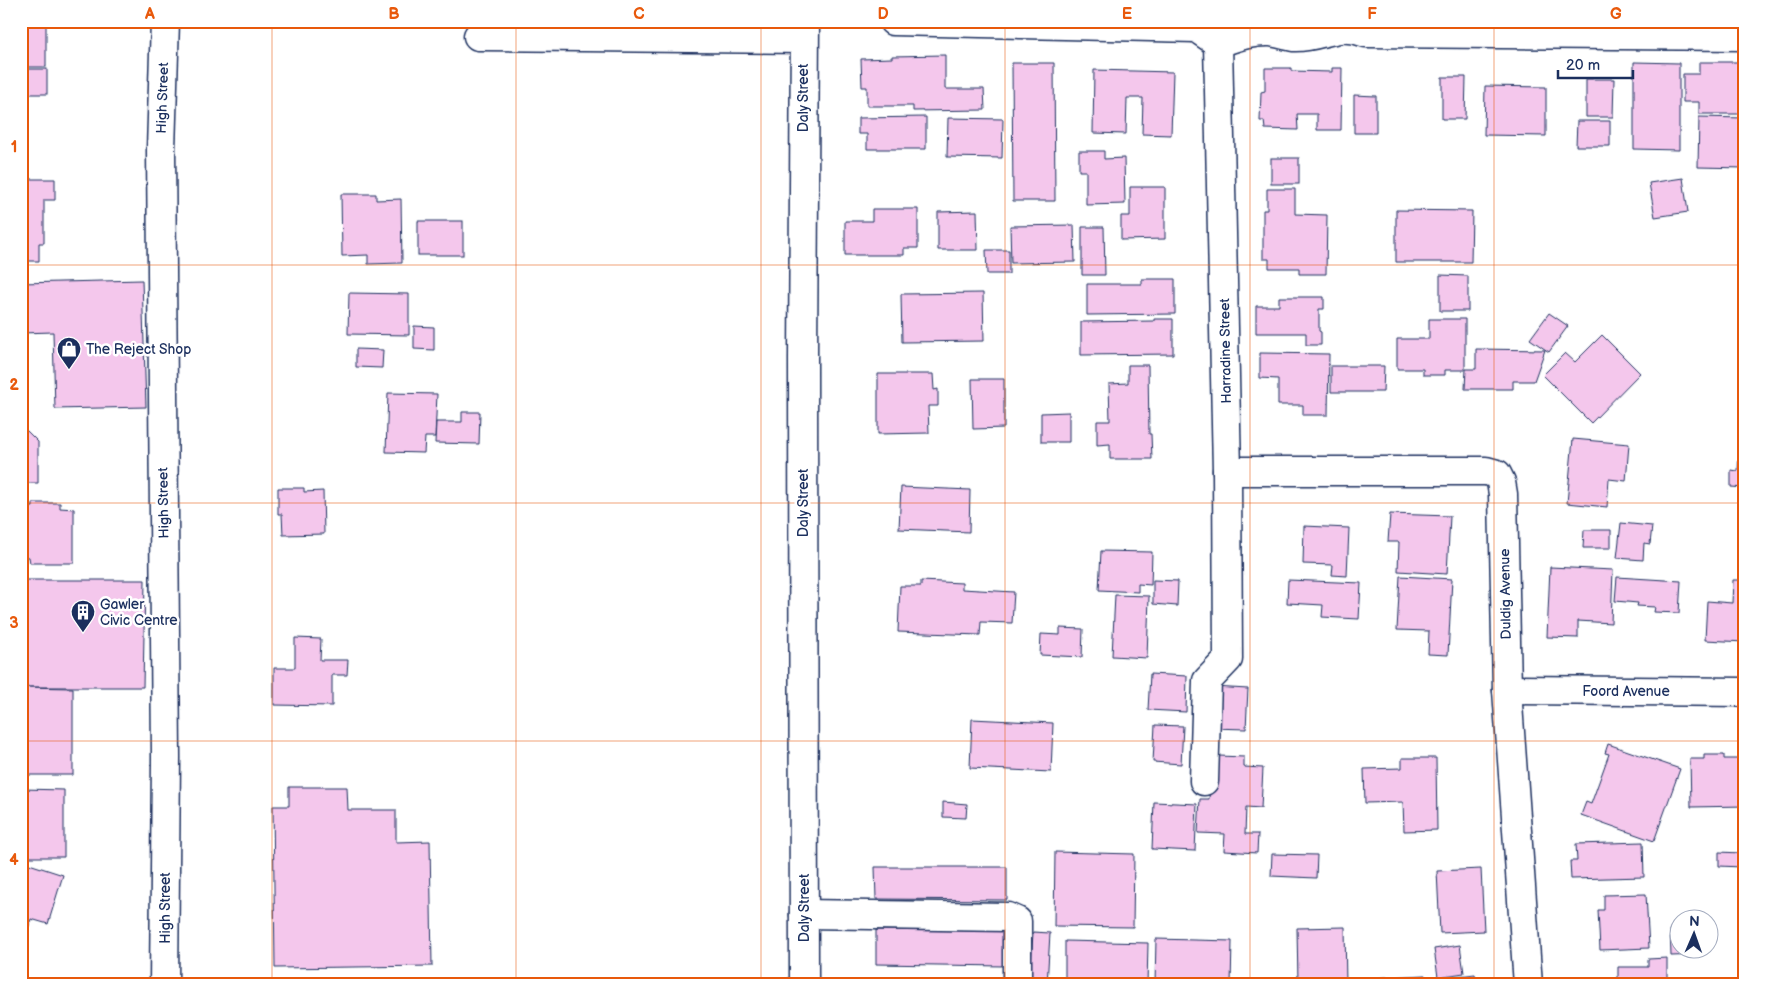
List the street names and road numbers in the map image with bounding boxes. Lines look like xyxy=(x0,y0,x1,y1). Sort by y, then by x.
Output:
street label: High Street xyxy=(153,61,172,134)
street label: Daly Street xyxy=(795,63,812,132)
street label: Harradine Street xyxy=(1216,297,1235,404)
street label: High Street xyxy=(154,467,173,539)
street label: Daly Street xyxy=(795,468,812,537)
street label: Duldig Avenue xyxy=(1496,548,1515,640)
street label: Foord Avenue xyxy=(1582,683,1670,700)
street label: High Street xyxy=(157,872,174,944)
street label: Daly Street xyxy=(796,873,813,942)

